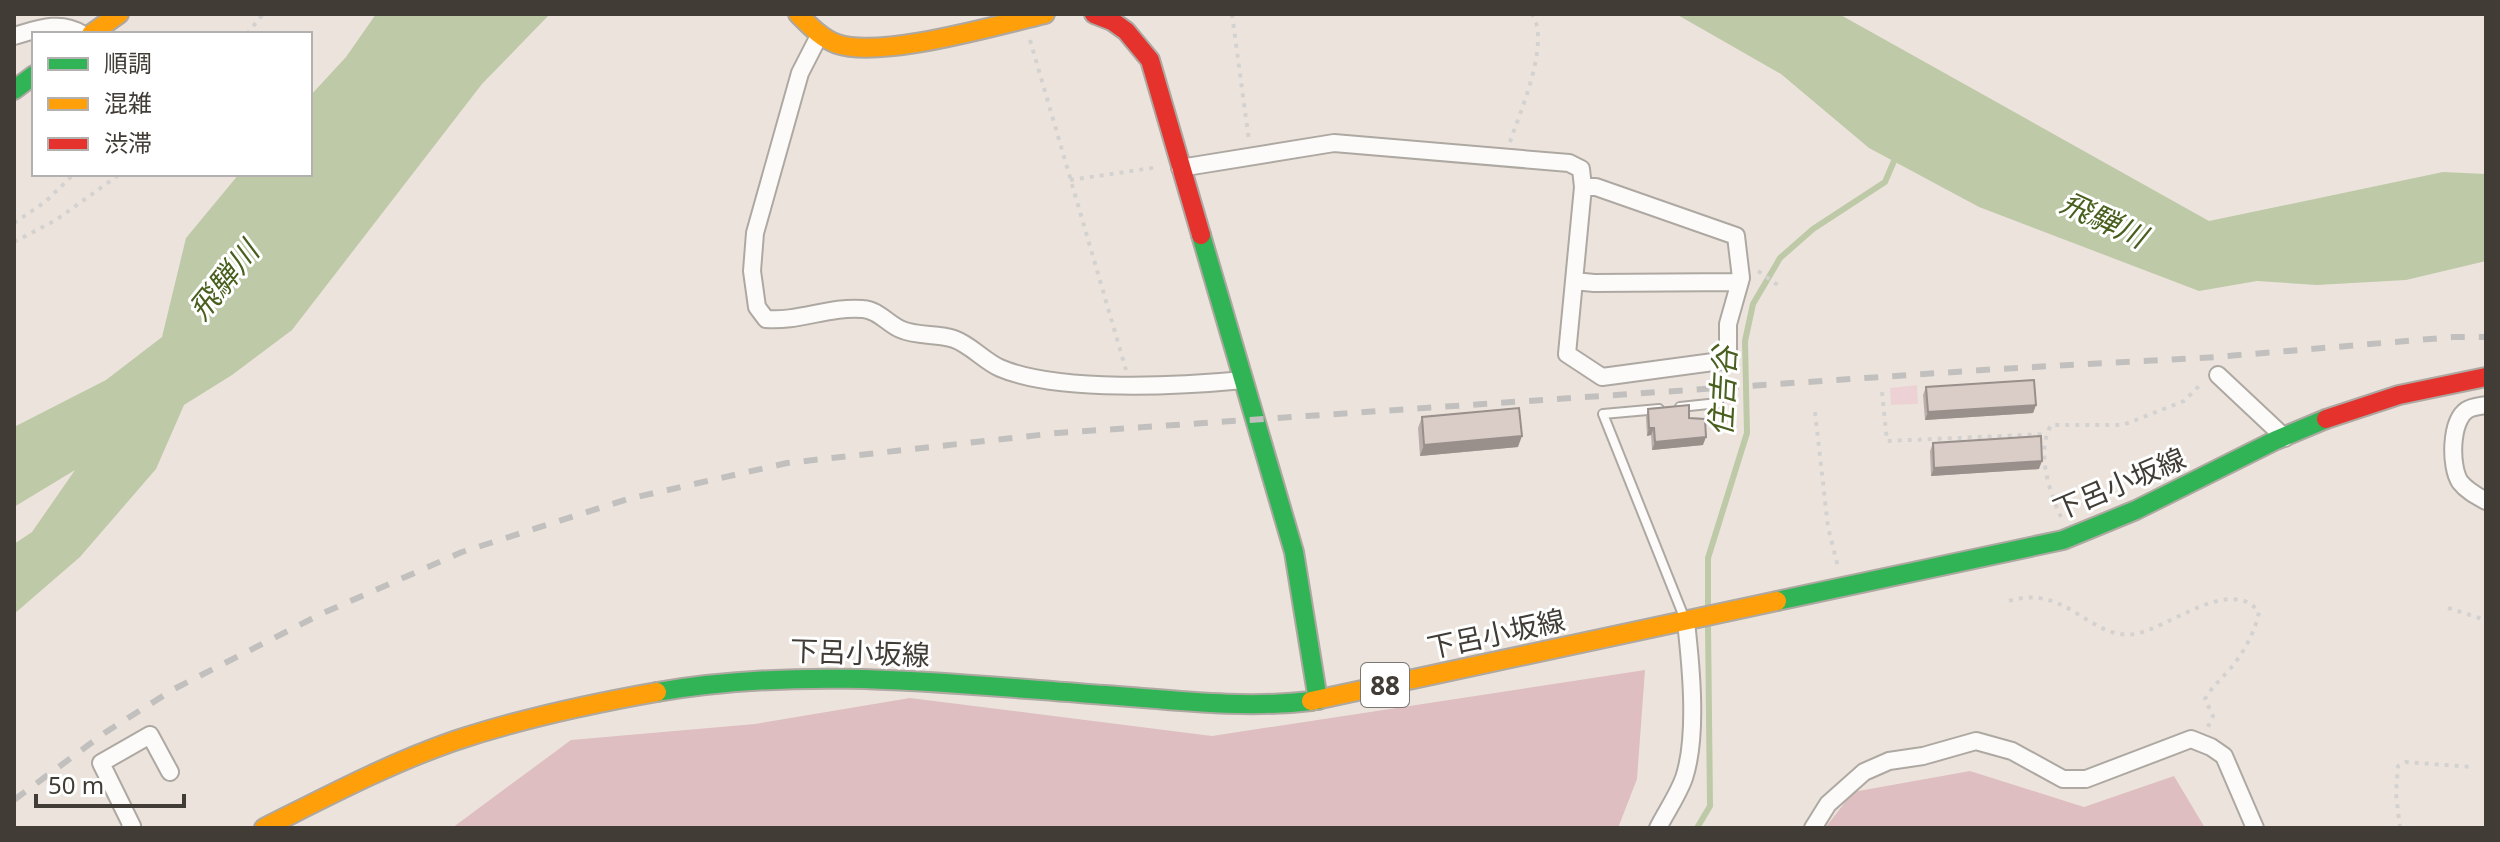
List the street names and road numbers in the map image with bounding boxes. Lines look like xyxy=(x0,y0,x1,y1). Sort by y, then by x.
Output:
street label: 下呂小坂線 xyxy=(2047,438,2191,528)
street label: 下呂小坂線 xyxy=(1424,600,1568,666)
street label: 下呂小坂線 xyxy=(789,631,931,673)
road number: 88 xyxy=(1361,663,1409,707)

